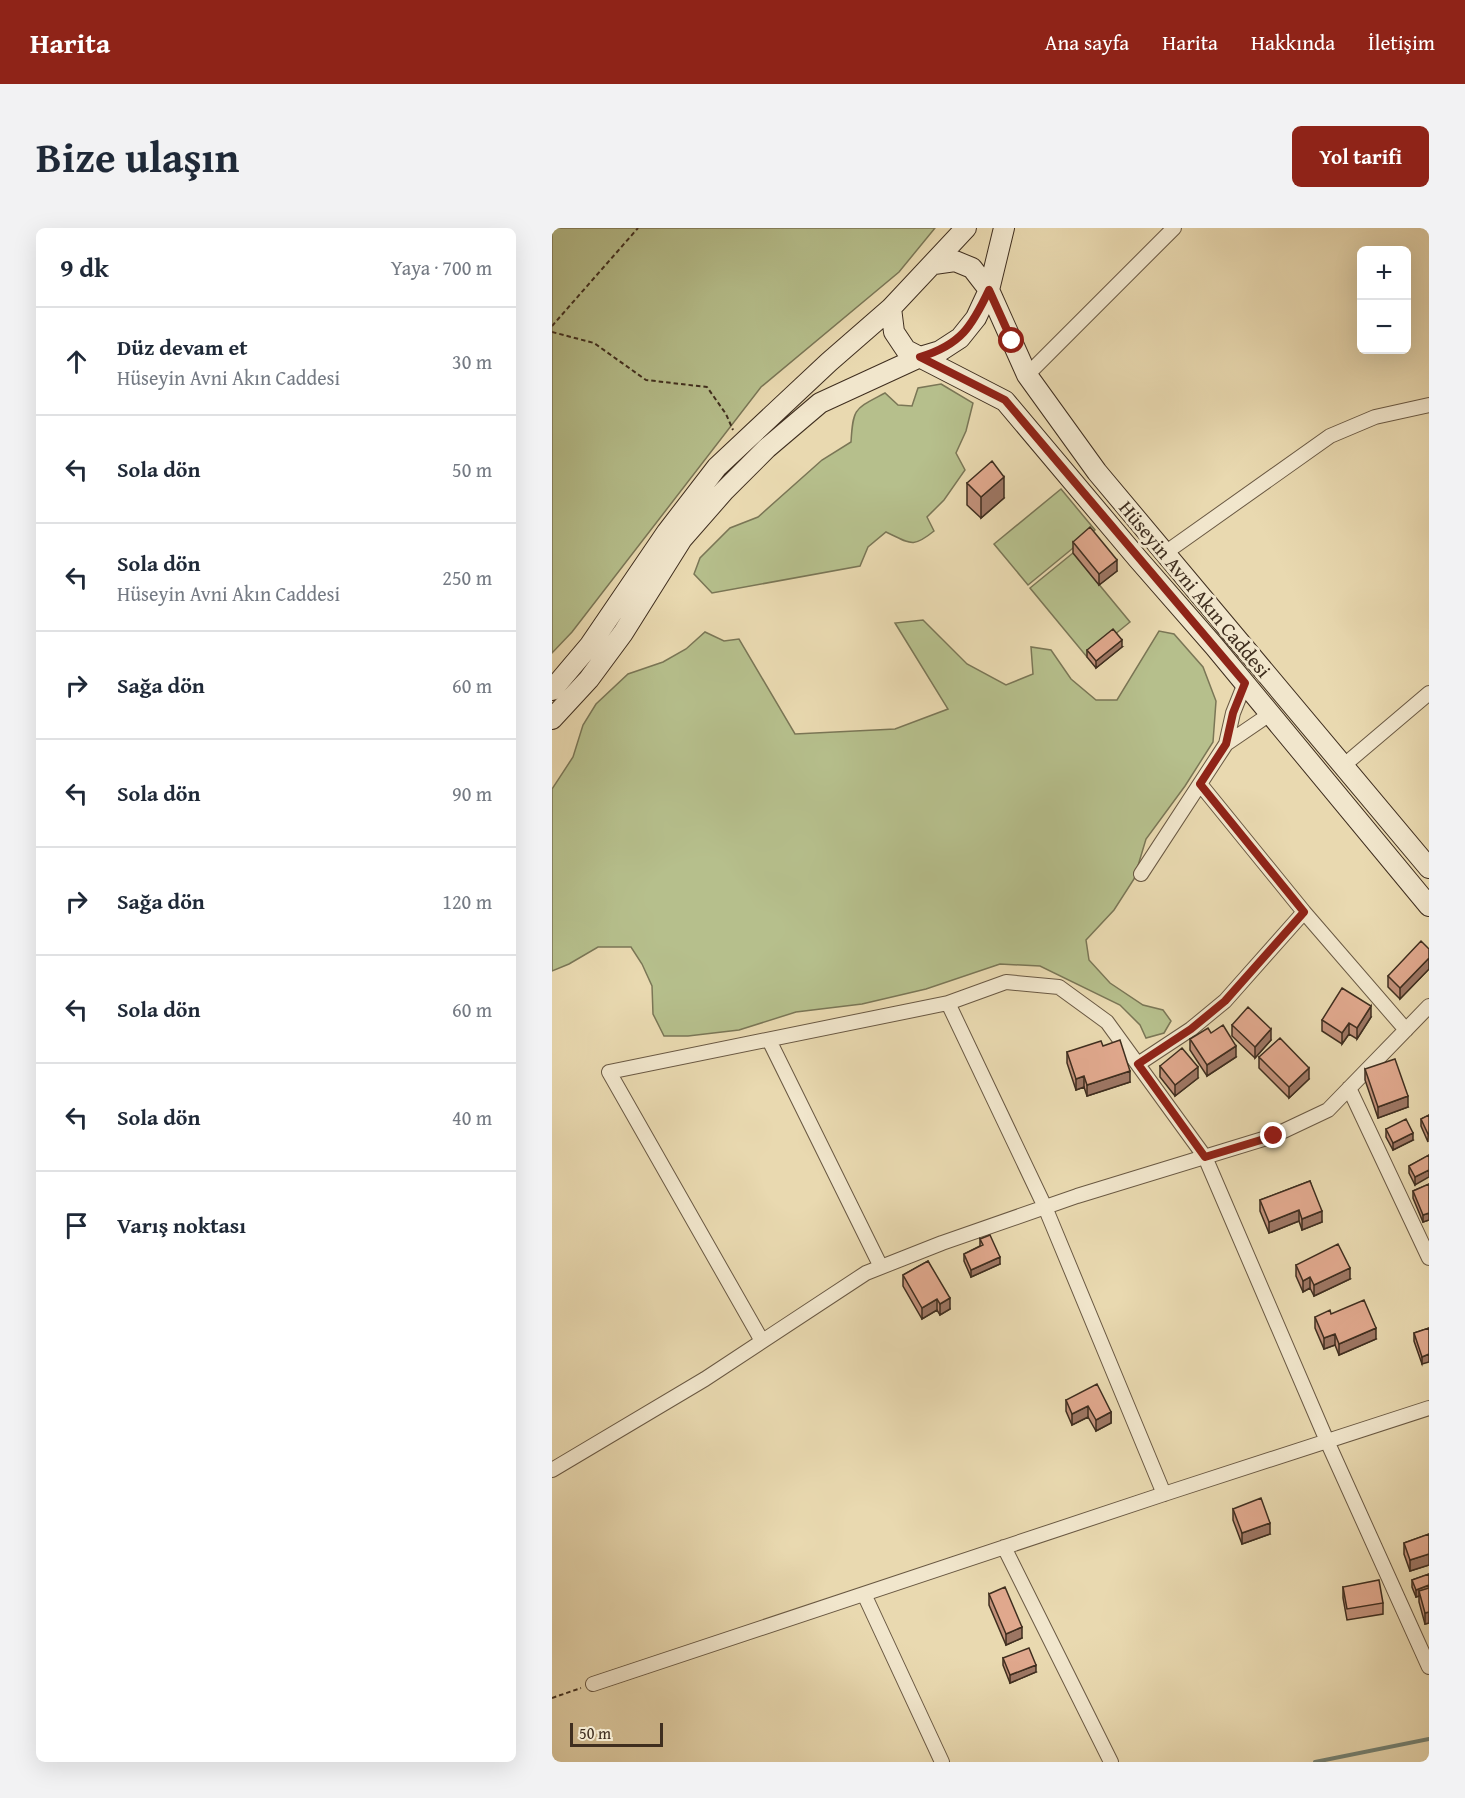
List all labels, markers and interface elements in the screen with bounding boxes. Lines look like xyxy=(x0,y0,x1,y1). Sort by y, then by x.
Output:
text: Harita xyxy=(30,22,110,63)
text: Ana sayfa xyxy=(1045,27,1129,58)
text: Harita xyxy=(1162,27,1218,58)
text: Hakkında xyxy=(1251,27,1335,58)
text: İletişim xyxy=(1368,27,1435,58)
text: Bize ulaşın xyxy=(36,126,239,187)
button: Yol tarifi xyxy=(1292,126,1429,187)
map controls xyxy=(1357,246,1411,354)
button: + xyxy=(1357,246,1411,300)
text: 9 dk xyxy=(60,248,109,287)
text: Yaya · 700 m xyxy=(391,253,492,282)
button: − xyxy=(1357,300,1411,354)
route start xyxy=(998,327,1024,353)
text: Düz devam et xyxy=(117,331,248,363)
icon: ahead xyxy=(60,345,93,378)
text: 30 m xyxy=(452,347,492,376)
text: Hüseyin Avni Akın Caddesi xyxy=(117,363,340,392)
icon: left xyxy=(60,453,93,486)
text: Sola dön xyxy=(117,453,201,485)
text: 50 m xyxy=(452,455,492,484)
street label: Hüseyin Avni Akın Caddesi xyxy=(1113,494,1278,684)
text: Sola dön xyxy=(117,547,201,579)
icon: left xyxy=(60,561,93,594)
text: 250 m xyxy=(442,563,492,592)
text: Hüseyin Avni Akın Caddesi xyxy=(117,579,340,608)
icon: right xyxy=(60,669,93,702)
text: Sağa dön xyxy=(117,669,205,701)
text: 60 m xyxy=(452,671,492,700)
icon: left xyxy=(60,777,93,810)
text: Sola dön xyxy=(117,777,201,809)
text: 90 m xyxy=(452,779,492,808)
icon: right xyxy=(60,885,93,918)
text: Sağa dön xyxy=(117,885,205,917)
text: 120 m xyxy=(442,887,492,916)
icon: left xyxy=(60,993,93,1026)
text: Sola dön xyxy=(117,993,201,1025)
text: 60 m xyxy=(452,995,492,1024)
icon: left xyxy=(60,1101,93,1134)
text: Sola dön xyxy=(117,1101,201,1133)
text: 40 m xyxy=(452,1103,492,1132)
route end xyxy=(1260,1122,1286,1148)
icon: arrive xyxy=(60,1209,93,1242)
text: Varış noktası xyxy=(117,1209,246,1241)
scale bar xyxy=(570,1720,663,1748)
text: 50 m xyxy=(579,1721,611,1745)

